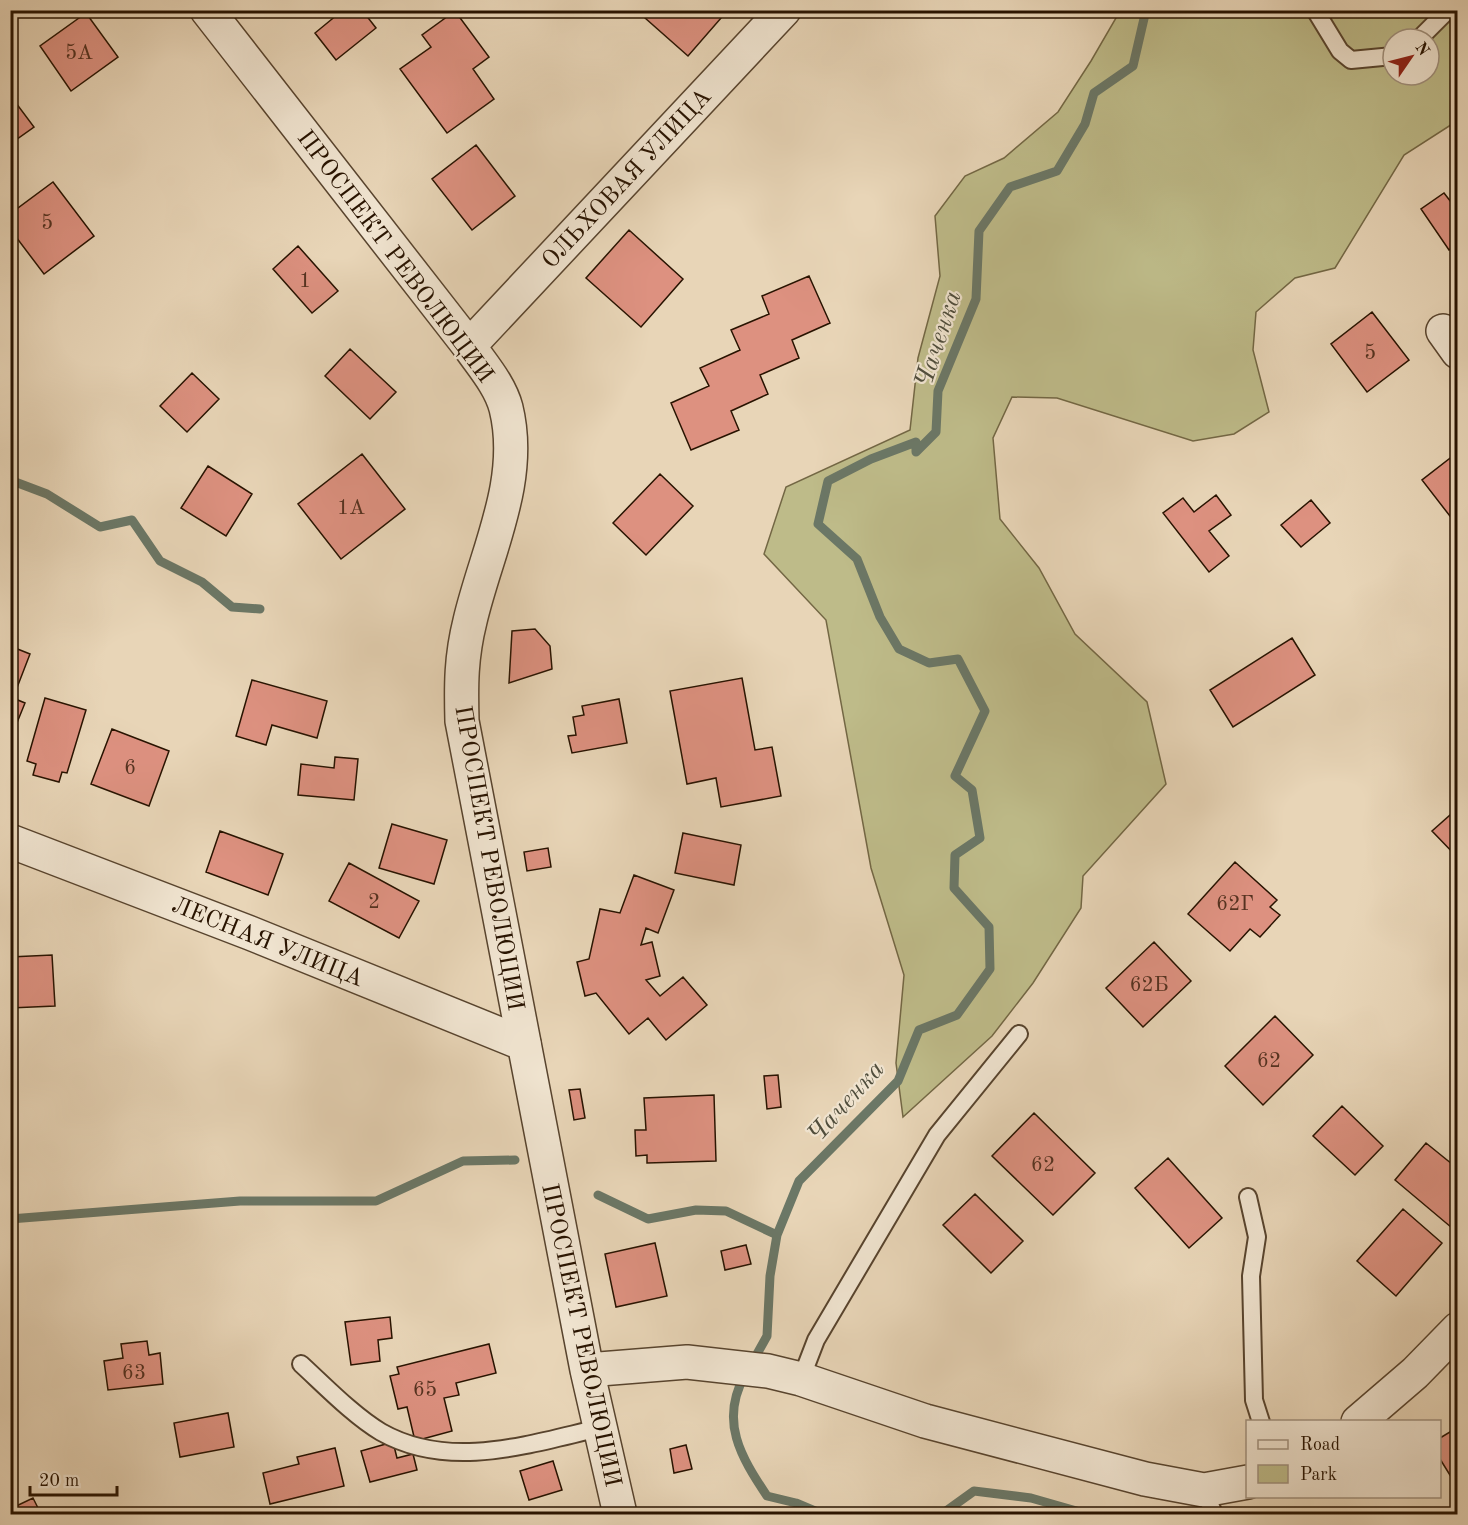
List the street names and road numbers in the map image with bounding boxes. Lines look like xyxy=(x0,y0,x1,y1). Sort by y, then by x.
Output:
street label: ОЛЬХОВАЯ УЛИЦА xyxy=(538,85,717,274)
street label: ПРОСПЕКТ РЕВОЛЮЦИИ xyxy=(292,126,497,388)
street label: ПРОСПЕКТ РЕВОЛЮЦИИ xyxy=(449,704,527,1013)
street label: ЛЕСНАЯ УЛИЦА xyxy=(168,893,366,992)
street label: ПРОСПЕКТ РЕВОЛЮЦИИ xyxy=(536,1182,624,1489)

